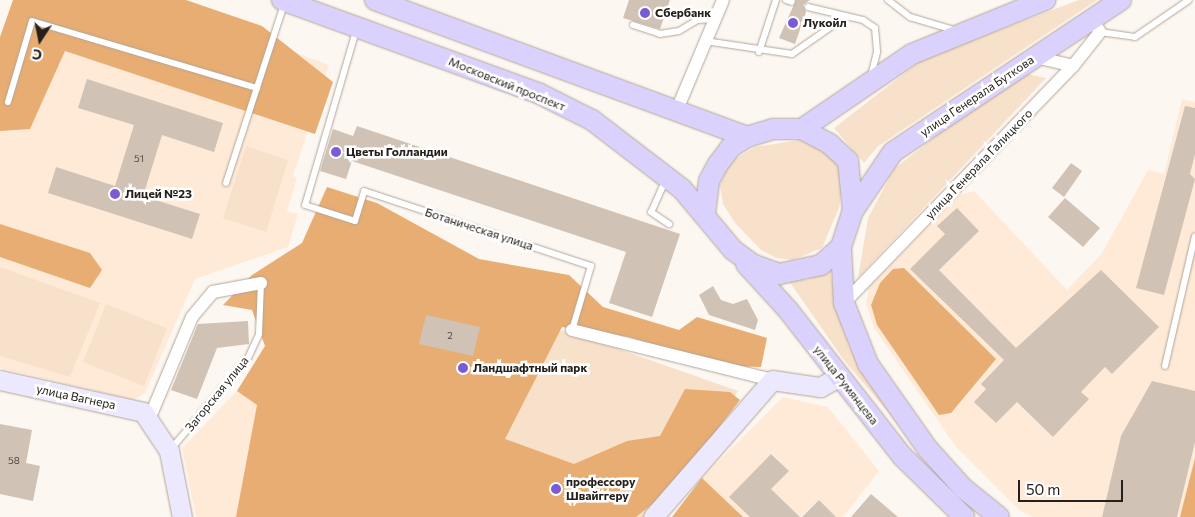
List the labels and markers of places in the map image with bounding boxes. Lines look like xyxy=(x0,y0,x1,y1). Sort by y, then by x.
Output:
place label: Сбербанк xyxy=(655,6,711,20)
marker: Сбербанк xyxy=(639,7,651,19)
place label: Лукойл xyxy=(803,16,847,30)
marker: Лукойл xyxy=(787,17,799,29)
place label: Цветы Голландии xyxy=(346,145,448,159)
marker: Цветы Голландии xyxy=(330,146,342,158)
place label: Лицей №23 xyxy=(125,187,192,201)
marker: Лицей №23 xyxy=(109,188,121,200)
place label: Ландшафтный парк xyxy=(473,361,587,375)
marker: Ландшафтный парк xyxy=(457,362,469,374)
place label: профессору Швайггеру xyxy=(566,475,636,503)
marker: профессору Швайггеру xyxy=(550,483,562,495)

